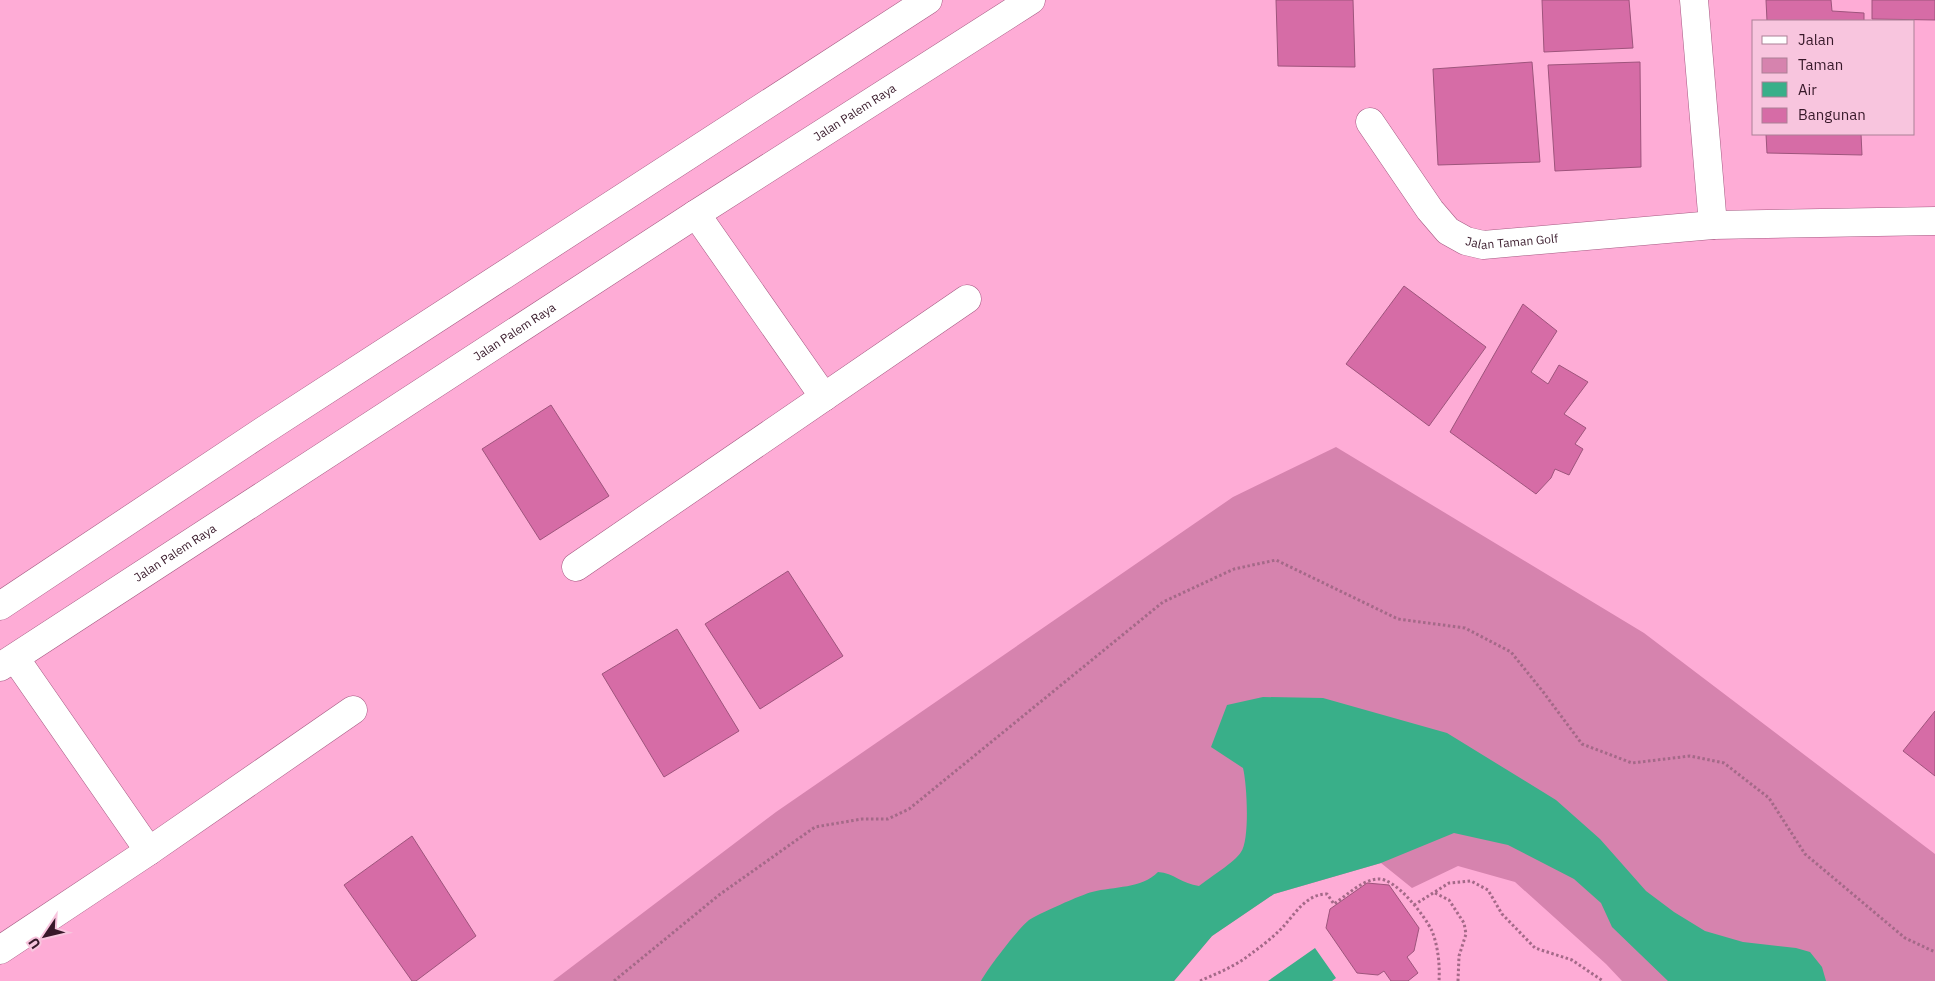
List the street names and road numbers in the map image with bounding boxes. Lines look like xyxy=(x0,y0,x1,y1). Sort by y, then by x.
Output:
street label: Jalan Palem Raya xyxy=(811,80,899,144)
street label: Jalan Taman Golf xyxy=(1464,230,1559,252)
street label: Jalan Palem Raya xyxy=(470,299,559,364)
street label: Jalan Palem Raya xyxy=(131,520,219,585)

